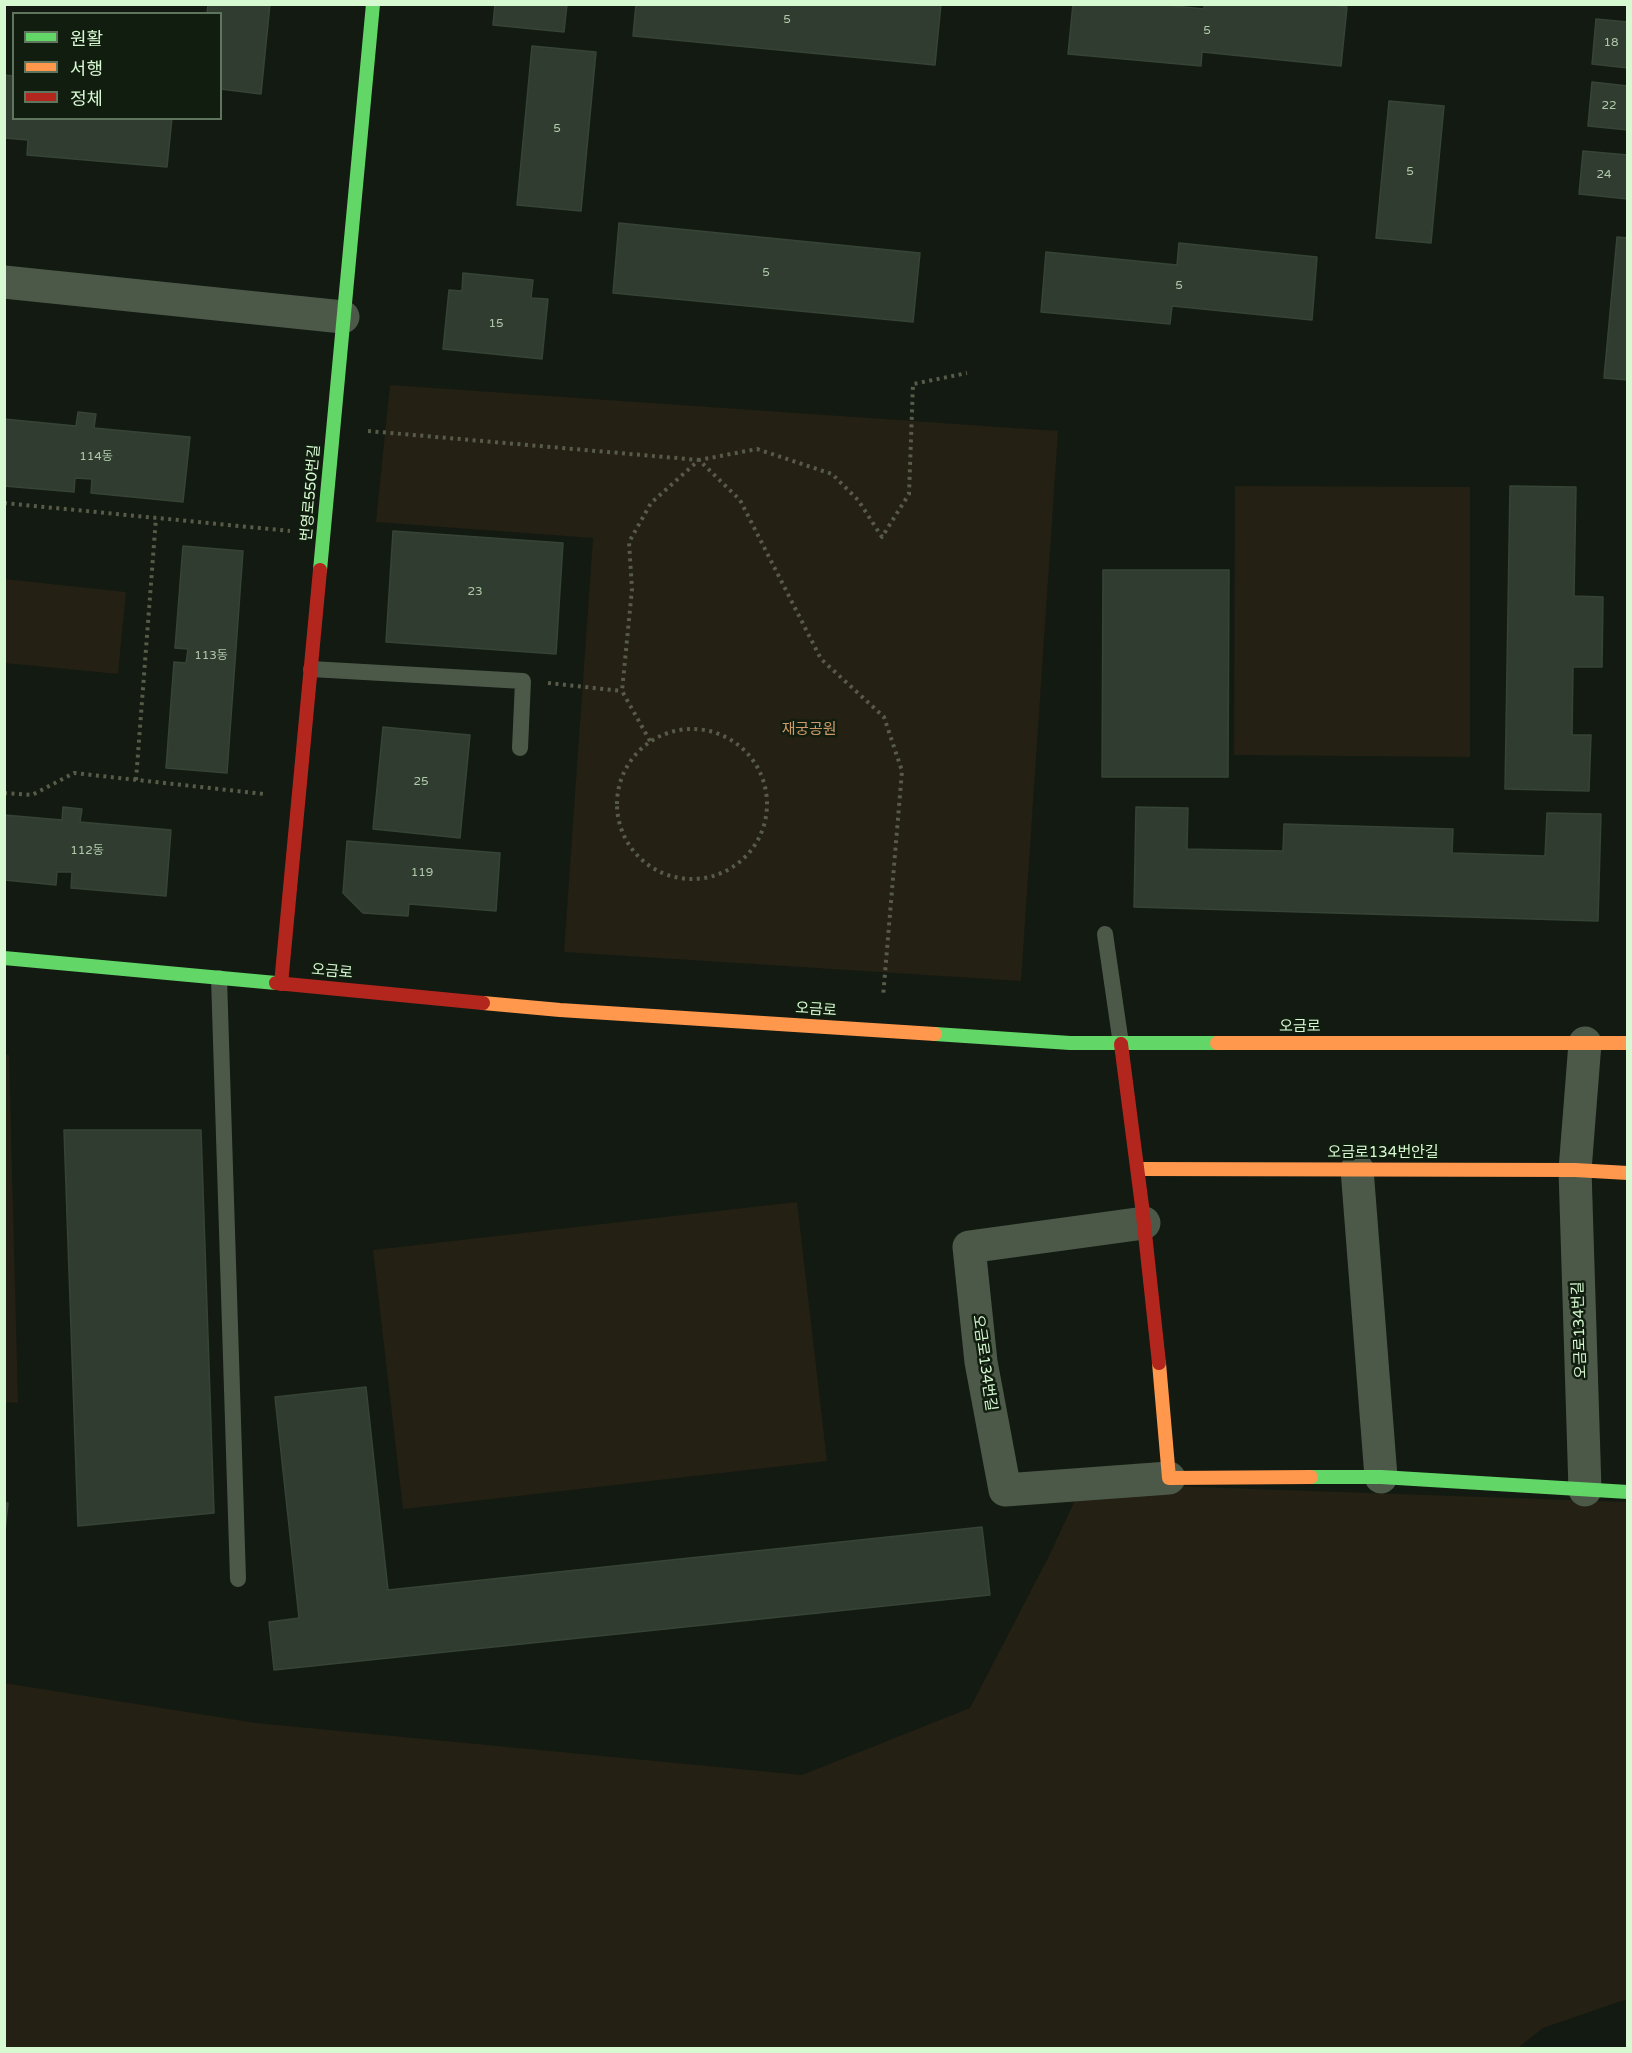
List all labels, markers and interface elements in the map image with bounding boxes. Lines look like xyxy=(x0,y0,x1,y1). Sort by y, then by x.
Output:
legend xyxy=(12,12,222,120)
house number: 5 xyxy=(783,13,791,27)
house number: 5 xyxy=(1203,24,1211,38)
text: 원활 xyxy=(70,28,103,50)
house number: 18 xyxy=(1603,36,1619,50)
text: 서행 xyxy=(70,58,103,80)
text: 정체 xyxy=(70,88,103,110)
house number: 22 xyxy=(1601,99,1617,113)
house number: 5 xyxy=(553,122,561,136)
house number: 5 xyxy=(1406,165,1414,179)
house number: 24 xyxy=(1596,168,1612,182)
house number: 5 xyxy=(762,266,770,280)
house number: 5 xyxy=(1175,279,1183,293)
house number: 15 xyxy=(488,317,504,331)
street label: 번영로550번길 xyxy=(298,444,324,542)
house number: 114동 xyxy=(79,450,113,464)
house number: 23 xyxy=(467,585,483,599)
house number: 113동 xyxy=(194,649,228,663)
park label: 재궁공원 xyxy=(781,721,837,739)
house number: 25 xyxy=(413,775,429,789)
house number: 112동 xyxy=(70,844,104,858)
house number: 119 xyxy=(411,866,433,880)
street label: 오금로 xyxy=(311,961,353,983)
street label: 오금로 xyxy=(795,1000,837,1020)
street label: 오금로 xyxy=(1279,1018,1321,1036)
street label: 오금로134번안길 xyxy=(1327,1144,1439,1162)
street label: 오금로134번길 xyxy=(1569,1281,1591,1379)
street label: 오금로134번길 xyxy=(968,1314,1000,1412)

